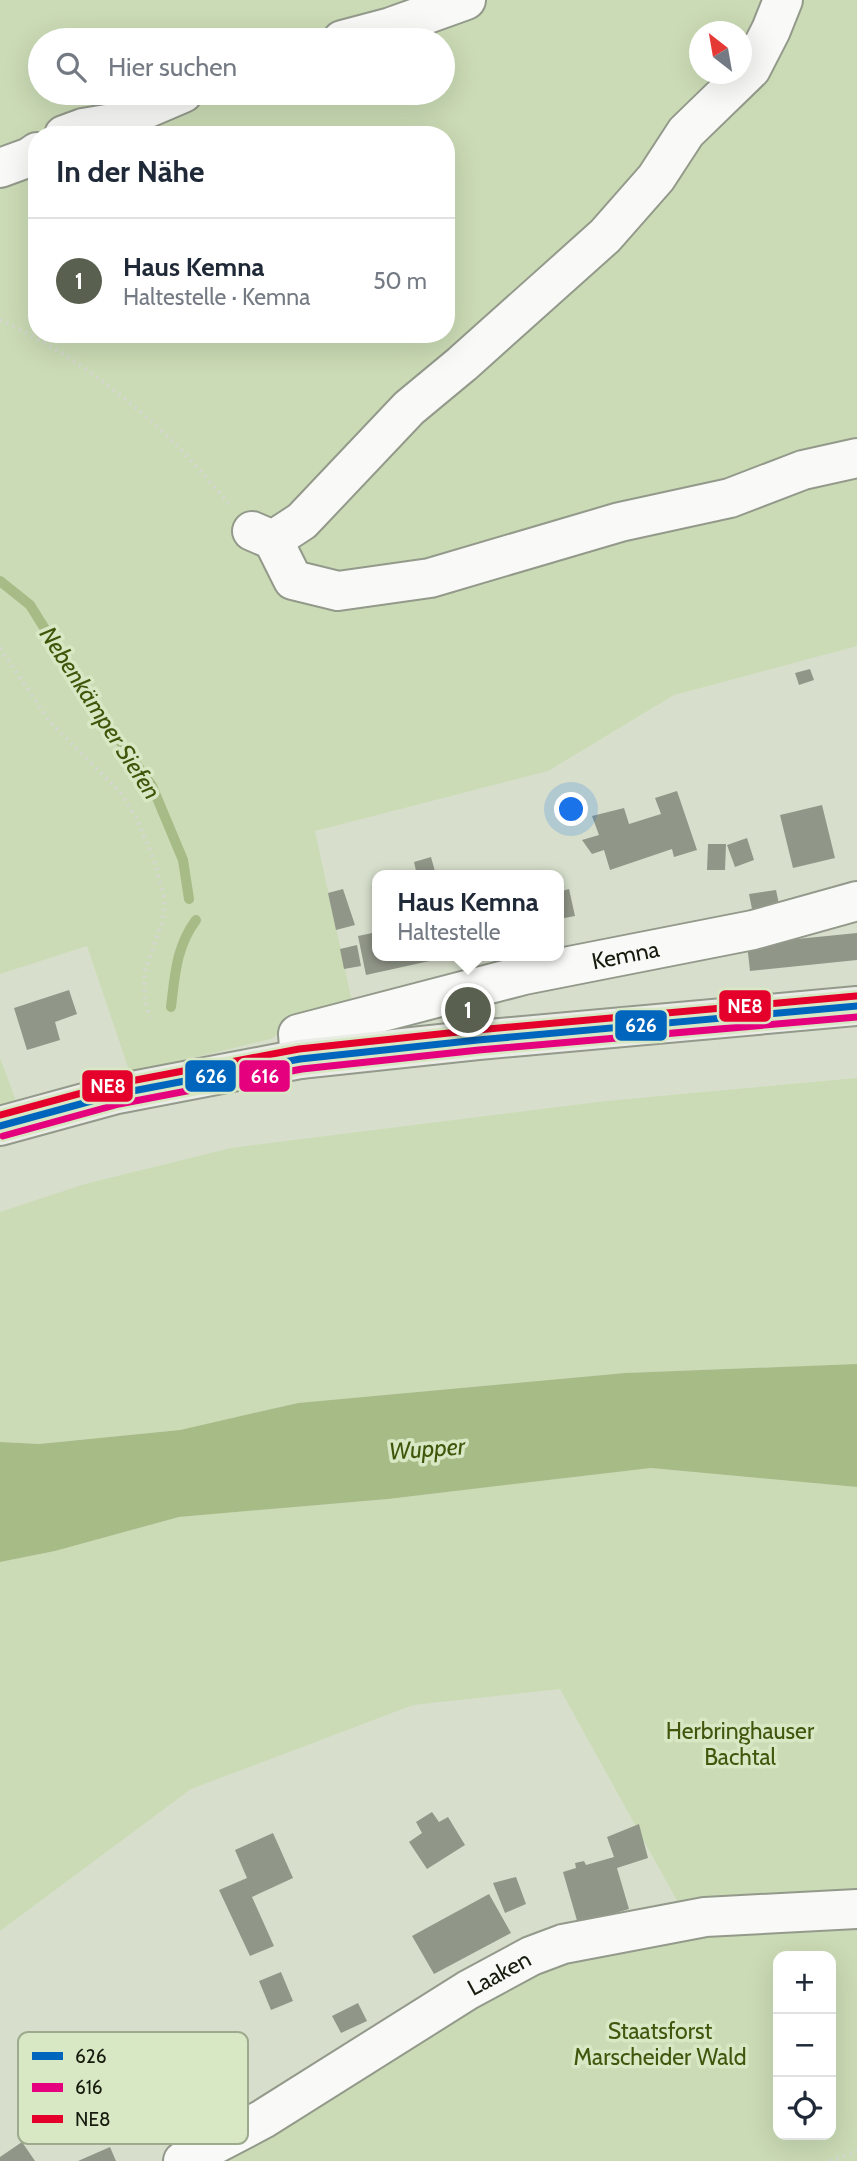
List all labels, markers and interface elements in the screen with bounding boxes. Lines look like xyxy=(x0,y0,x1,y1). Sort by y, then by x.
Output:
north arrow xyxy=(689,21,752,84)
search box xyxy=(28,28,455,105)
icon: search xyxy=(52,48,90,86)
text: Hier suchen xyxy=(108,51,237,83)
text: In der Nähe xyxy=(56,153,205,190)
text: Haus Kemna xyxy=(123,251,264,283)
text: 1 xyxy=(75,267,83,295)
text: 50 m xyxy=(373,267,427,295)
text: Haltestelle · Kemna xyxy=(123,283,310,311)
water label: Nebenkämper Siefen xyxy=(34,621,167,804)
your location xyxy=(554,792,588,826)
popup xyxy=(372,870,564,961)
text: Haus Kemna xyxy=(397,886,539,918)
text: Haltestelle xyxy=(397,918,501,946)
street label: Kemna xyxy=(589,935,662,975)
pin: 1 xyxy=(445,984,491,1036)
line badge: NE8 xyxy=(718,989,772,1023)
text: NE8 xyxy=(727,995,763,1018)
line badge: 626 xyxy=(614,1009,668,1042)
text: 626 xyxy=(625,1014,657,1037)
line badge: 626 xyxy=(184,1059,237,1093)
line badge: 616 xyxy=(238,1059,291,1093)
text: 626 xyxy=(195,1065,227,1088)
text: 616 xyxy=(251,1065,279,1088)
line badge: NE8 xyxy=(81,1069,134,1103)
text: NE8 xyxy=(90,1075,126,1098)
water label: Wupper xyxy=(388,1431,468,1466)
park label: Herbringhauser Bachtal xyxy=(666,1717,815,1771)
street label: Laaken xyxy=(463,1945,536,2002)
map controls xyxy=(773,1951,836,2140)
button: + xyxy=(773,1951,836,2014)
button: − xyxy=(773,2014,836,2077)
park label: Staatsforst Marscheider Wald xyxy=(574,2017,746,2071)
legend xyxy=(18,2032,248,2144)
text: 626 xyxy=(75,2045,107,2068)
text: 616 xyxy=(75,2076,103,2099)
button: locate xyxy=(773,2077,836,2140)
text: NE8 xyxy=(75,2108,110,2131)

